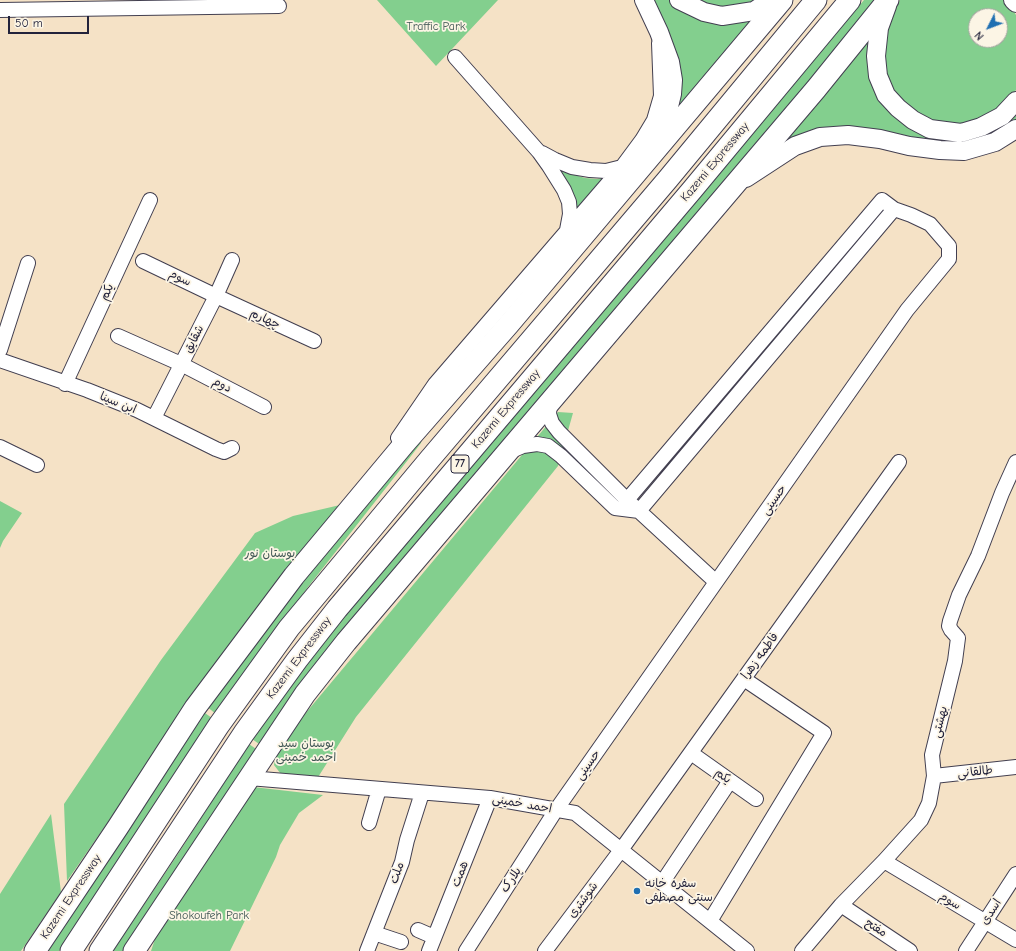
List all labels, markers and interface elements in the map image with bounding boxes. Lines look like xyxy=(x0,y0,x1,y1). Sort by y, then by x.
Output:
scale bar xyxy=(10,8,91,34)
north arrow xyxy=(968,8,1008,48)
text: 50 m xyxy=(15,16,43,30)
park label: Traffic Park xyxy=(406,20,466,34)
text: N xyxy=(972,29,987,43)
street label: Kazemi Expressway xyxy=(678,120,752,204)
street label: سوم xyxy=(167,267,193,289)
street label: یکم xyxy=(97,281,117,303)
street label: چهارم xyxy=(248,306,282,332)
street label: شقایق xyxy=(181,323,207,355)
street label: Kazemi Expressway xyxy=(469,367,543,451)
street label: دوم xyxy=(210,374,234,396)
street label: ابن سینا xyxy=(98,389,138,417)
road number: 77 xyxy=(451,455,469,473)
street label: حسینی xyxy=(758,482,790,518)
park label: بوستان نور xyxy=(245,547,295,561)
street label: Kazemi Expressway xyxy=(264,614,334,702)
street label: فاطمه زهرا xyxy=(738,630,782,682)
street label: بهشتی xyxy=(929,705,951,739)
park label: بوستان سید احمد خمینی xyxy=(276,737,336,765)
street label: حسینی xyxy=(572,747,604,783)
street label: طالقانی xyxy=(957,763,993,781)
street label: یکم xyxy=(712,765,734,787)
street label: احمد خمینی xyxy=(491,792,553,816)
street label: Kazemi Expressway xyxy=(37,852,105,942)
street label: همت xyxy=(448,859,472,889)
street label: ملت xyxy=(386,860,408,886)
street label: پلارک xyxy=(497,865,525,895)
place label: سفره خانه سنتی مصطفی xyxy=(645,877,713,905)
street label: شوشتری xyxy=(565,879,601,921)
marker: سفره خانه سنتی مصطفی xyxy=(632,886,642,896)
street label: سوم xyxy=(937,889,963,913)
street label: اسدی xyxy=(977,896,1005,928)
park label: Shokoufeh Park xyxy=(169,909,249,923)
street label: مفتح xyxy=(862,916,890,940)

